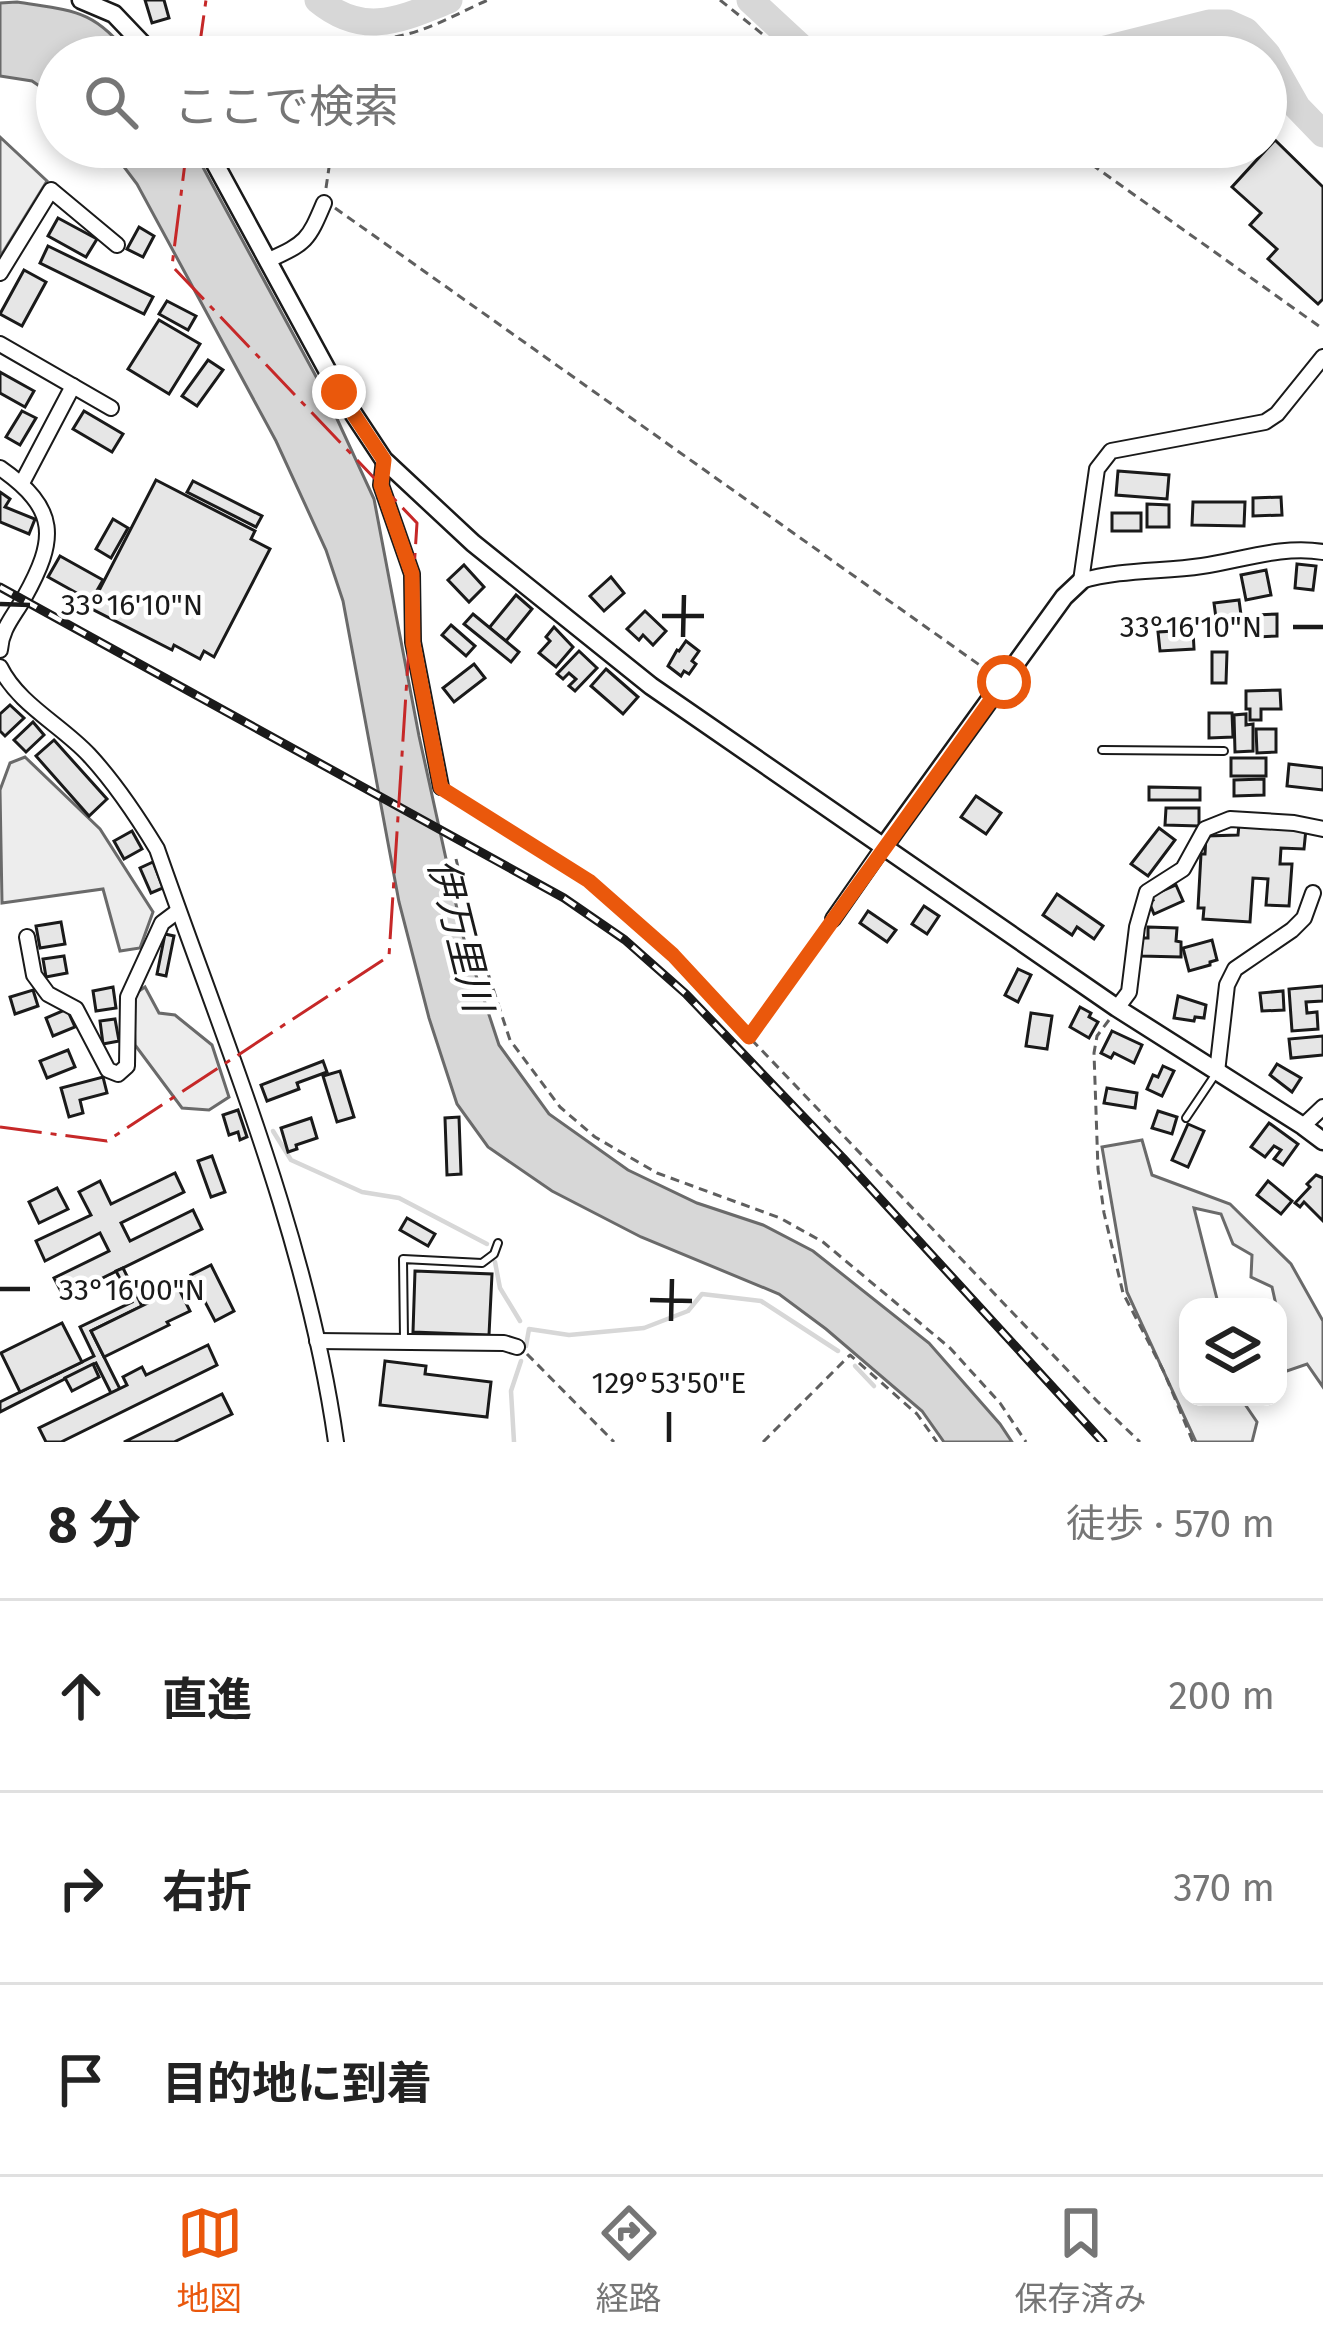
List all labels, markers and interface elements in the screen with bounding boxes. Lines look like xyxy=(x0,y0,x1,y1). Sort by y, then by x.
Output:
search box xyxy=(36,36,1287,168)
icon: search xyxy=(78,69,144,135)
text: ここで検索 xyxy=(174,80,399,134)
route end xyxy=(312,365,366,419)
text: 33°16'10"N xyxy=(61,587,203,623)
text: 33°16'10"N xyxy=(1120,609,1262,645)
route start xyxy=(977,655,1031,709)
water label: 伊万里川 xyxy=(419,854,502,1020)
text: 33°16'00"N xyxy=(59,1272,205,1308)
map controls xyxy=(1179,1298,1287,1406)
button: layers xyxy=(1179,1298,1287,1406)
text: 129°53'50"E xyxy=(592,1365,746,1401)
text: 8 分 xyxy=(48,1494,141,1556)
text: 徒歩 · 570 m xyxy=(1066,1501,1275,1547)
icon: ahead xyxy=(48,1663,114,1729)
text: 直進 xyxy=(162,1673,252,1727)
text: 200 m xyxy=(1168,1673,1275,1719)
icon: right xyxy=(48,1855,114,1921)
text: 右折 xyxy=(162,1865,252,1919)
text: 370 m xyxy=(1173,1865,1275,1911)
icon: arrive xyxy=(48,2047,114,2113)
text: 目的地に到着 xyxy=(162,2057,432,2111)
tab: 地図 xyxy=(177,2200,243,2320)
tab: 経路 xyxy=(596,2200,662,2320)
tab: 保存済み xyxy=(1015,2200,1147,2320)

